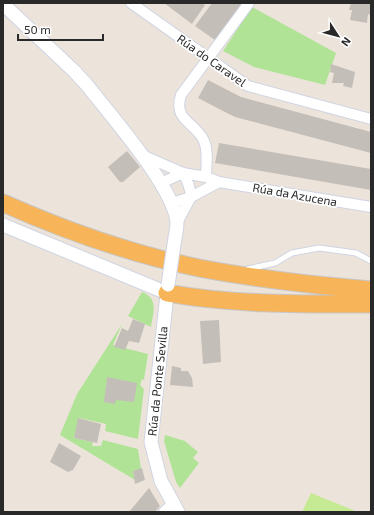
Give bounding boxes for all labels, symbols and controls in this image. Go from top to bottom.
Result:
scale bar [18,16,103,42]
north arrow [318,16,358,56]
text: 50 m [24,22,51,36]
street label: Rúa do Caravel [175,31,250,89]
text: N [339,35,354,49]
street label: Rúa da Azucena [252,180,338,208]
street label: Rúa da Ponte Sevilla [144,325,170,437]

